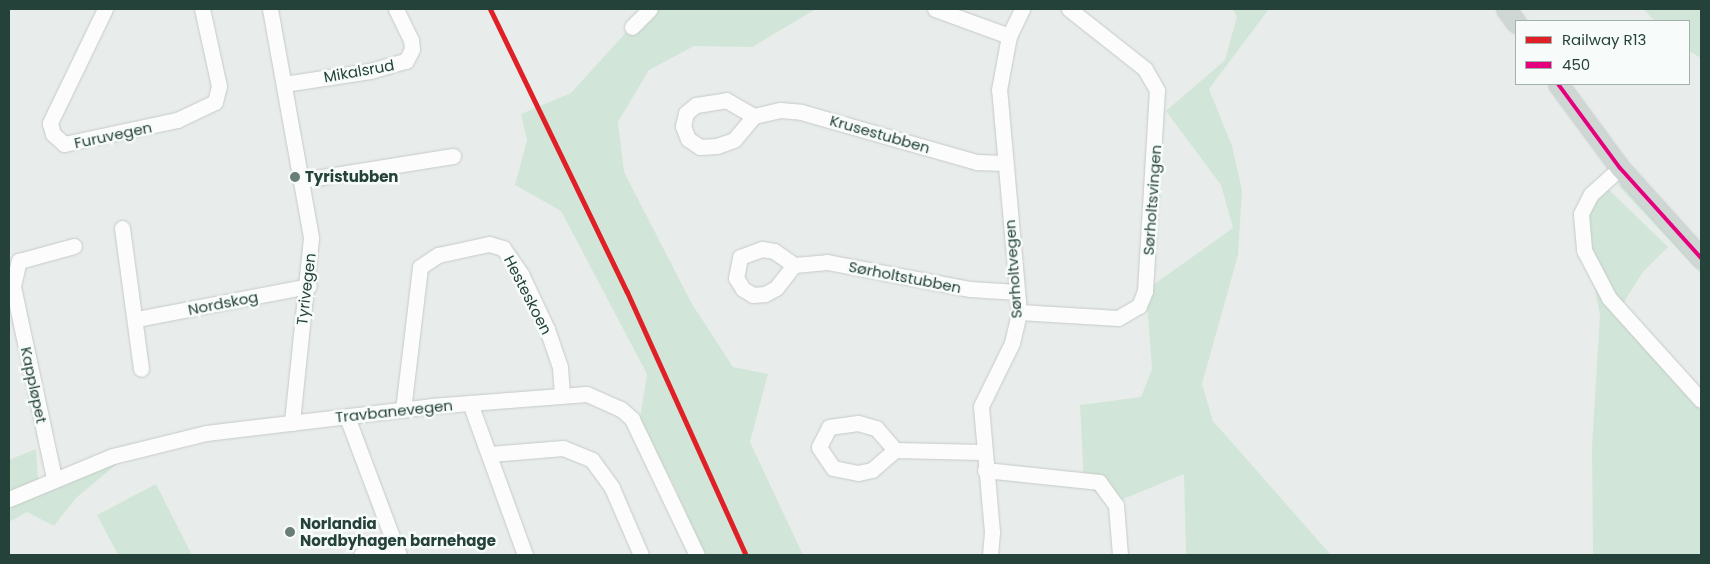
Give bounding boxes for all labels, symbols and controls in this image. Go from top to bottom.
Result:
legend [1515,20,1690,85]
text: Railway R13 [1562,29,1646,50]
text: 450 [1562,54,1590,75]
street label: Mikalsrud [322,56,396,86]
street label: Krusestubben [828,111,932,157]
street label: Furuvegen [72,118,154,152]
street label: Sørholtsvingen [1139,144,1165,256]
place label: Tyristubben [305,168,398,186]
marker: Tyristubben [289,171,301,183]
street label: Sørholtvegen [1001,219,1025,319]
street label: Tyrivegen [293,252,319,326]
street label: Hesteskoen [500,252,556,338]
street label: Sørholtstubben [847,257,963,297]
street label: Nordskog [186,287,260,319]
street label: Kappløpet [17,345,51,425]
street label: Travbanevegen [334,396,454,426]
place label: Norlandia Nordbyhagen barnehage [300,514,496,549]
marker: Norlandia Nordbyhagen barnehage [284,526,296,538]

